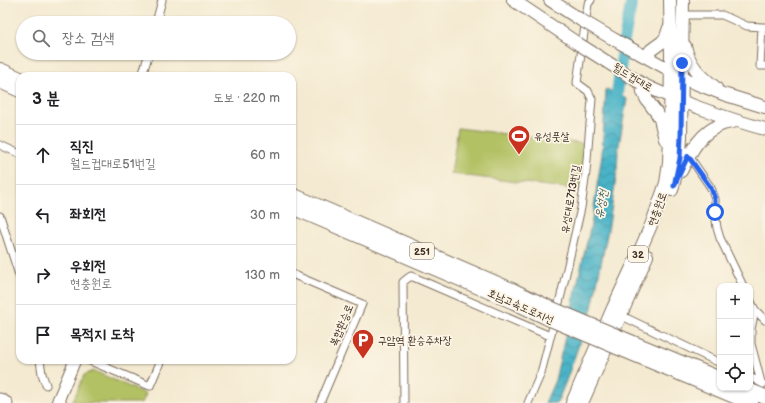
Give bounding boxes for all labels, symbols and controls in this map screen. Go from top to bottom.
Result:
search box [16,16,296,60]
icon: search [30,27,52,49]
text: 장소 검색 [62,29,114,48]
route end [673,54,691,72]
street label: 월드컵대로 [610,60,655,94]
text: 3 분 [32,89,60,109]
text: 도보 · 220 m [213,90,280,106]
sports icon: 유성풋살 [506,123,532,156]
place label: 유성풋살 [534,130,570,143]
text: 직진 [70,137,94,156]
icon: ahead [32,144,54,166]
text: 60 m [250,147,280,163]
text: 월드컵대로51번길 [70,156,156,172]
street label: 유성대로713번길 [558,164,583,234]
water label: 유성천 [591,187,612,220]
street label: 현충원로 [645,190,670,228]
route start [706,203,724,221]
icon: left [32,204,54,226]
text: 좌회전 [70,205,106,224]
text: 30 m [250,207,280,223]
road number: 251 [410,243,434,259]
road number: 32 [628,246,648,262]
text: 우회전 [70,257,106,276]
icon: right [32,264,54,286]
text: 130 m [245,267,280,283]
text: 현충원로 [70,276,112,292]
map controls [717,283,753,391]
button: + [717,283,753,319]
street label: 호남고속도로지선 [486,286,556,327]
street label: 복합환승로 [327,302,356,348]
button: − [717,319,753,355]
icon: arrive [32,324,54,346]
text: 목적지 도착 [70,325,134,344]
parking icon: 구암역 환승주차장 [350,327,376,360]
place label: 구암역 환승주차장 [378,334,452,347]
button: locate [717,355,753,391]

